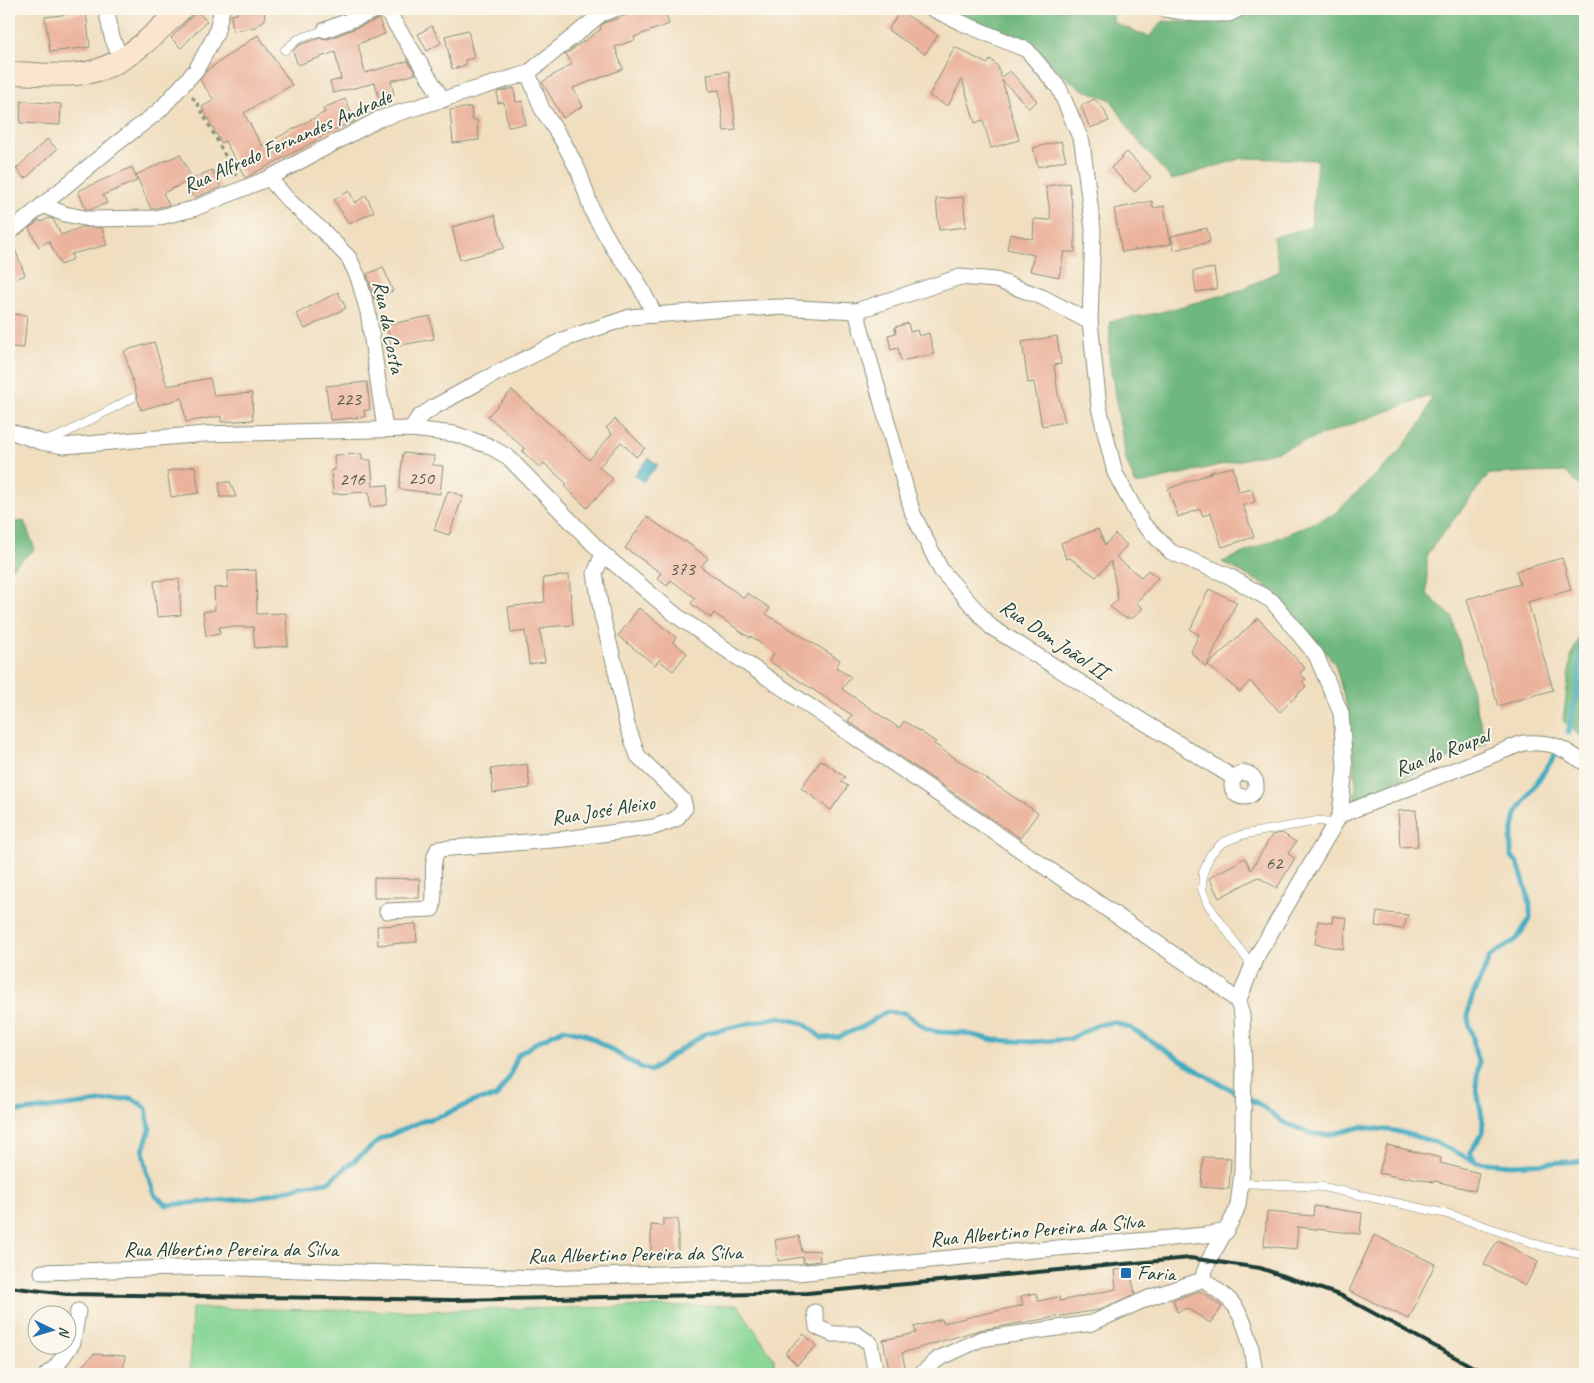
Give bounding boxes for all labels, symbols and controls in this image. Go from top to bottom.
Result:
street label: Rua Alfredo Fernandes Andrade [179,83,396,199]
street label: Rua da Costa [367,279,411,377]
house number: 223 [335,387,362,411]
house number: 250 [408,466,435,490]
house number: 216 [339,467,366,491]
house number: 373 [669,557,696,581]
street label: Rua Dom Joãol II [995,593,1117,687]
street label: Rua do Roupal [1391,721,1496,782]
street label: Rua José Aleixo [549,789,658,831]
house number: 62 [1265,851,1284,875]
street label: Rua Albertino Pereira da Silva [929,1208,1147,1252]
street label: Rua Albertino Pereira da Silva [124,1236,341,1262]
street label: Rua Albertino Pereira da Silva [528,1239,745,1269]
place label: Faria [1137,1260,1178,1286]
marker: Faria [1119,1266,1133,1280]
north arrow [28,1306,78,1356]
text: N [55,1326,73,1338]

